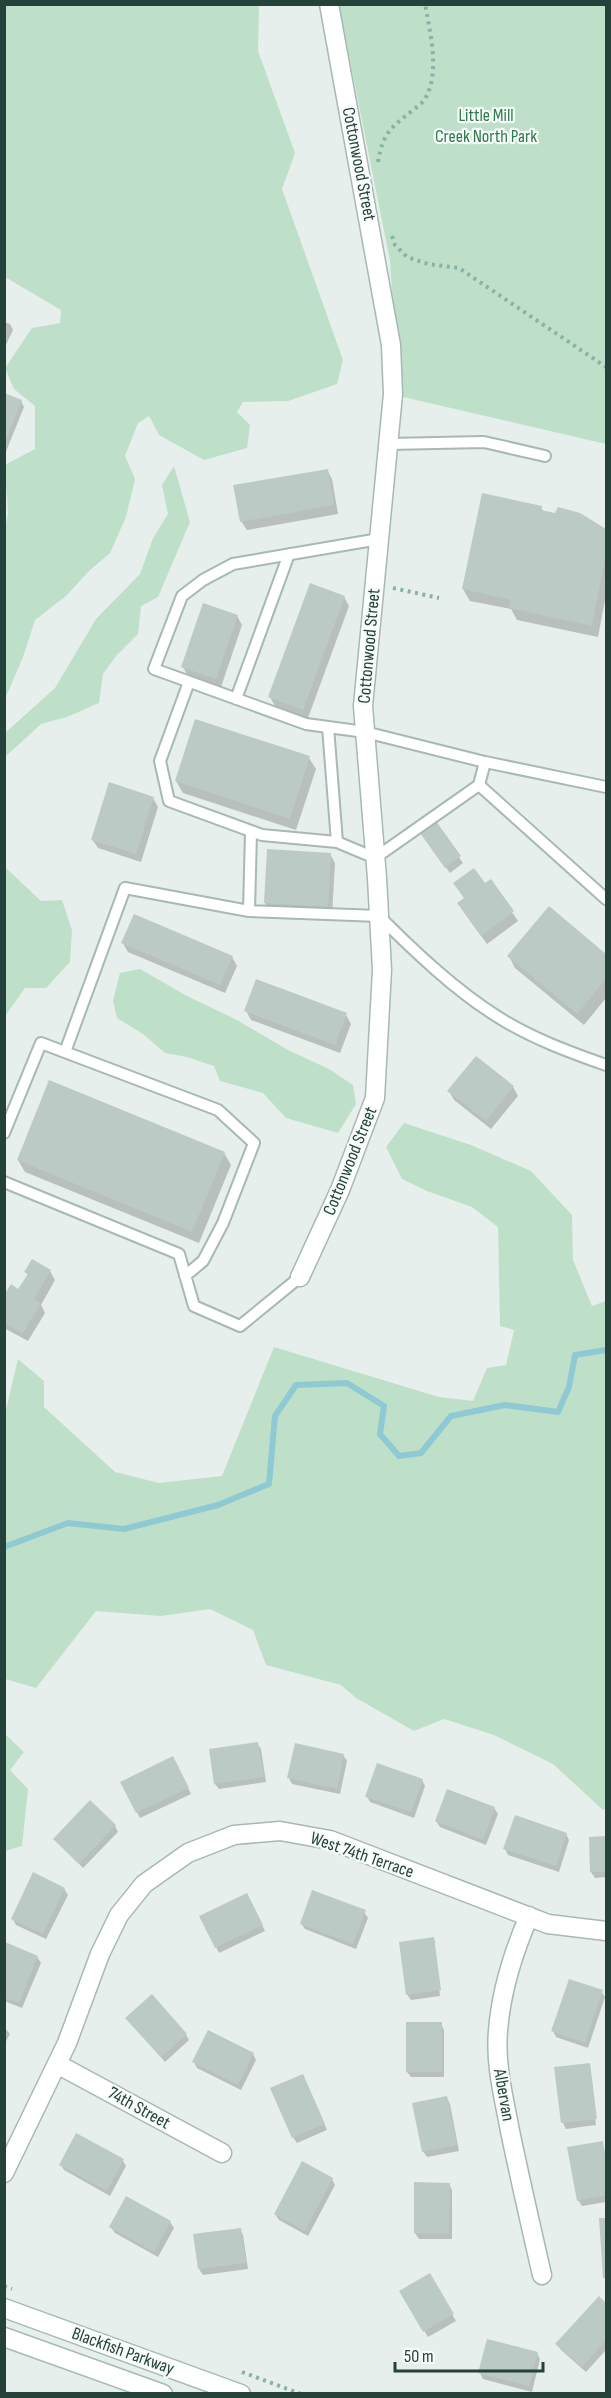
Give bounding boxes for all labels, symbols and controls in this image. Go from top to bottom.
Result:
street label: Cottonwood Street [338,105,380,223]
park label: Little Mill Creek North Park [435,105,537,147]
street label: Cottonwood Street [354,587,385,704]
street label: Cottonwood Street [319,1103,382,1218]
street label: West 74th Terrace [308,1827,416,1883]
street label: Albervan [489,2066,519,2123]
street label: 74th Street [104,2082,174,2134]
street label: Blackfish Parkway [69,2323,177,2379]
scale bar [395,2335,544,2373]
text: 50 m [404,2346,434,2367]

